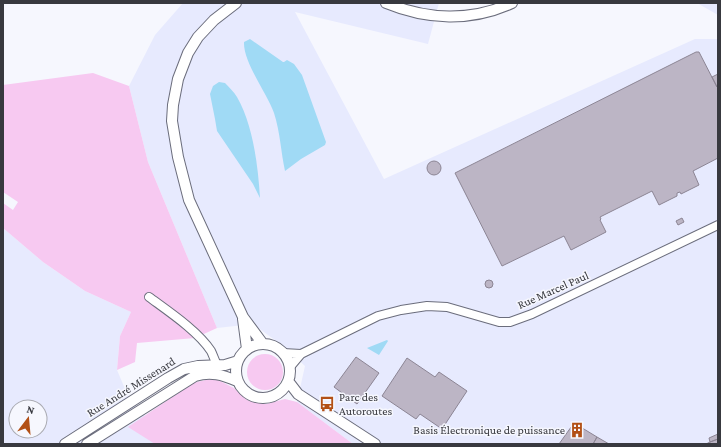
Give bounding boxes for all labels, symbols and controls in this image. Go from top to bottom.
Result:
street label: Rue Marcel Paul [515,268,591,312]
street label: Rue André Missenard [84,354,178,420]
place label: Parc des Autoroutes [339,390,392,418]
bus stop icon: Parc des Autoroutes [318,395,336,413]
north arrow [8,399,48,439]
text: N [25,403,36,416]
building icon: Basis Électronique de puissance [568,421,586,439]
place label: Basis Électronique de puissance [413,423,565,437]

